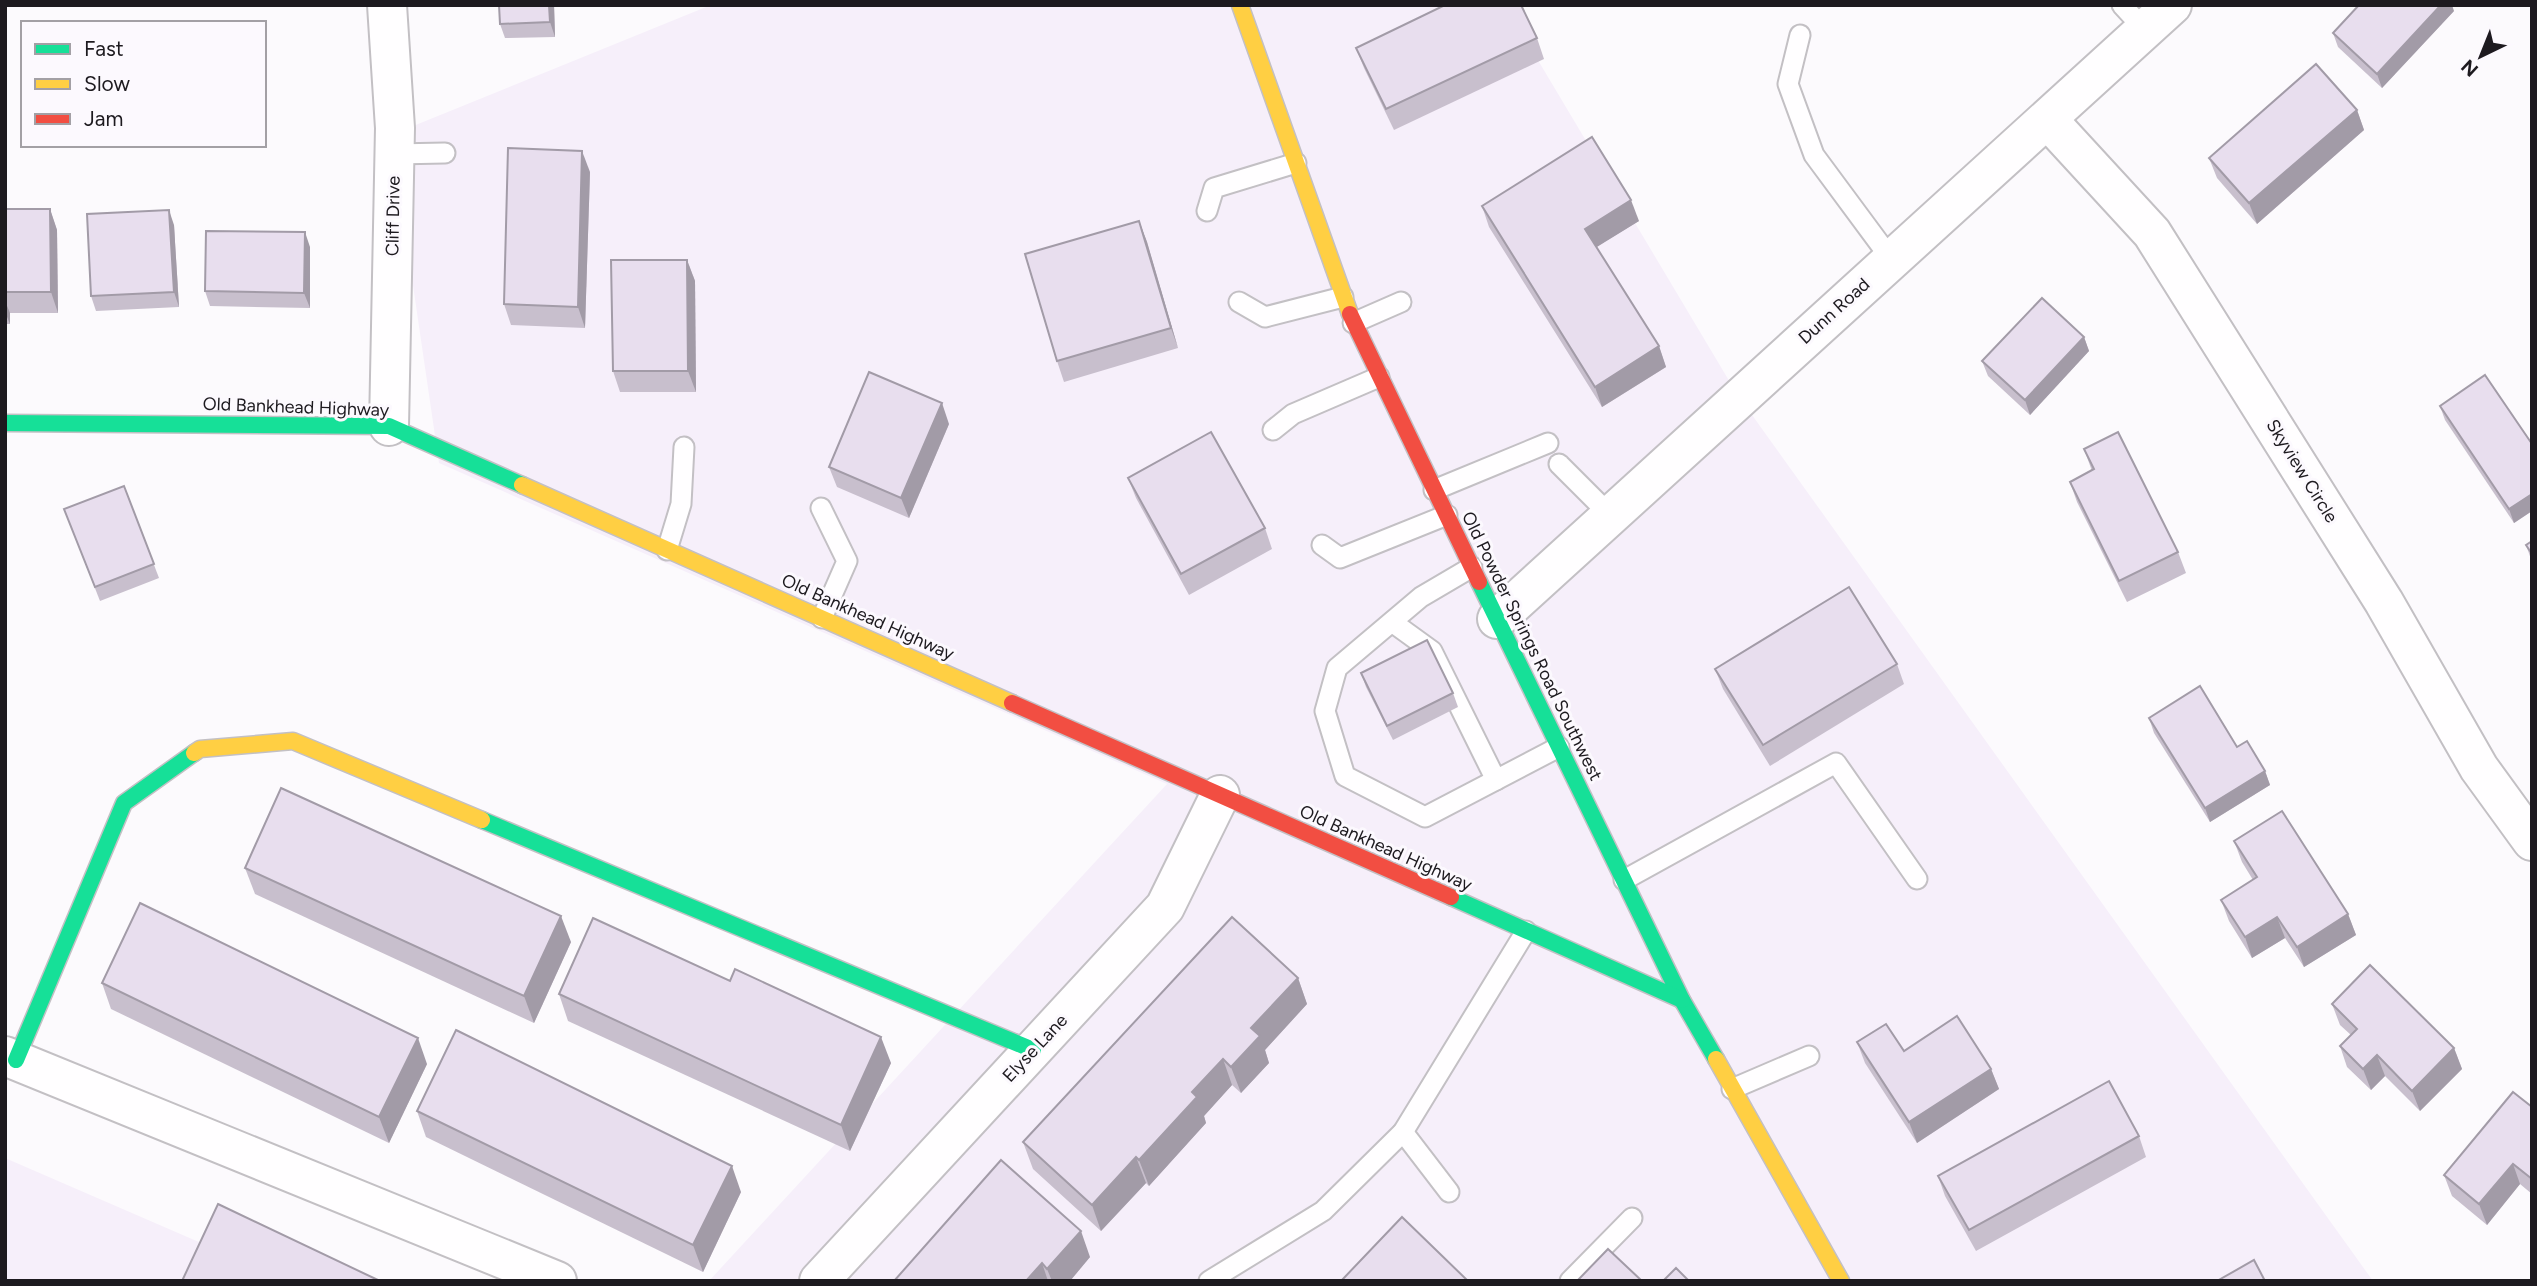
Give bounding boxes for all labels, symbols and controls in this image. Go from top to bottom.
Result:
legend [21,21,266,147]
north arrow [2446,21,2516,91]
text: Fast [84,36,124,61]
text: N [2457,55,2483,81]
text: Slow [84,71,130,96]
text: Jam [84,106,123,131]
street label: Cliff Drive [381,175,405,256]
street label: Dunn Road [1794,273,1874,349]
street label: Old Bankhead Highway [202,393,390,421]
street label: Skyview Circle [2261,415,2343,527]
street label: Old Powder Springs Road Southwest [1457,508,1607,784]
street label: Old Bankhead Highway [778,569,958,665]
street label: Old Bankhead Highway [1296,800,1476,896]
street label: Elyse Lane [998,1009,1072,1087]

